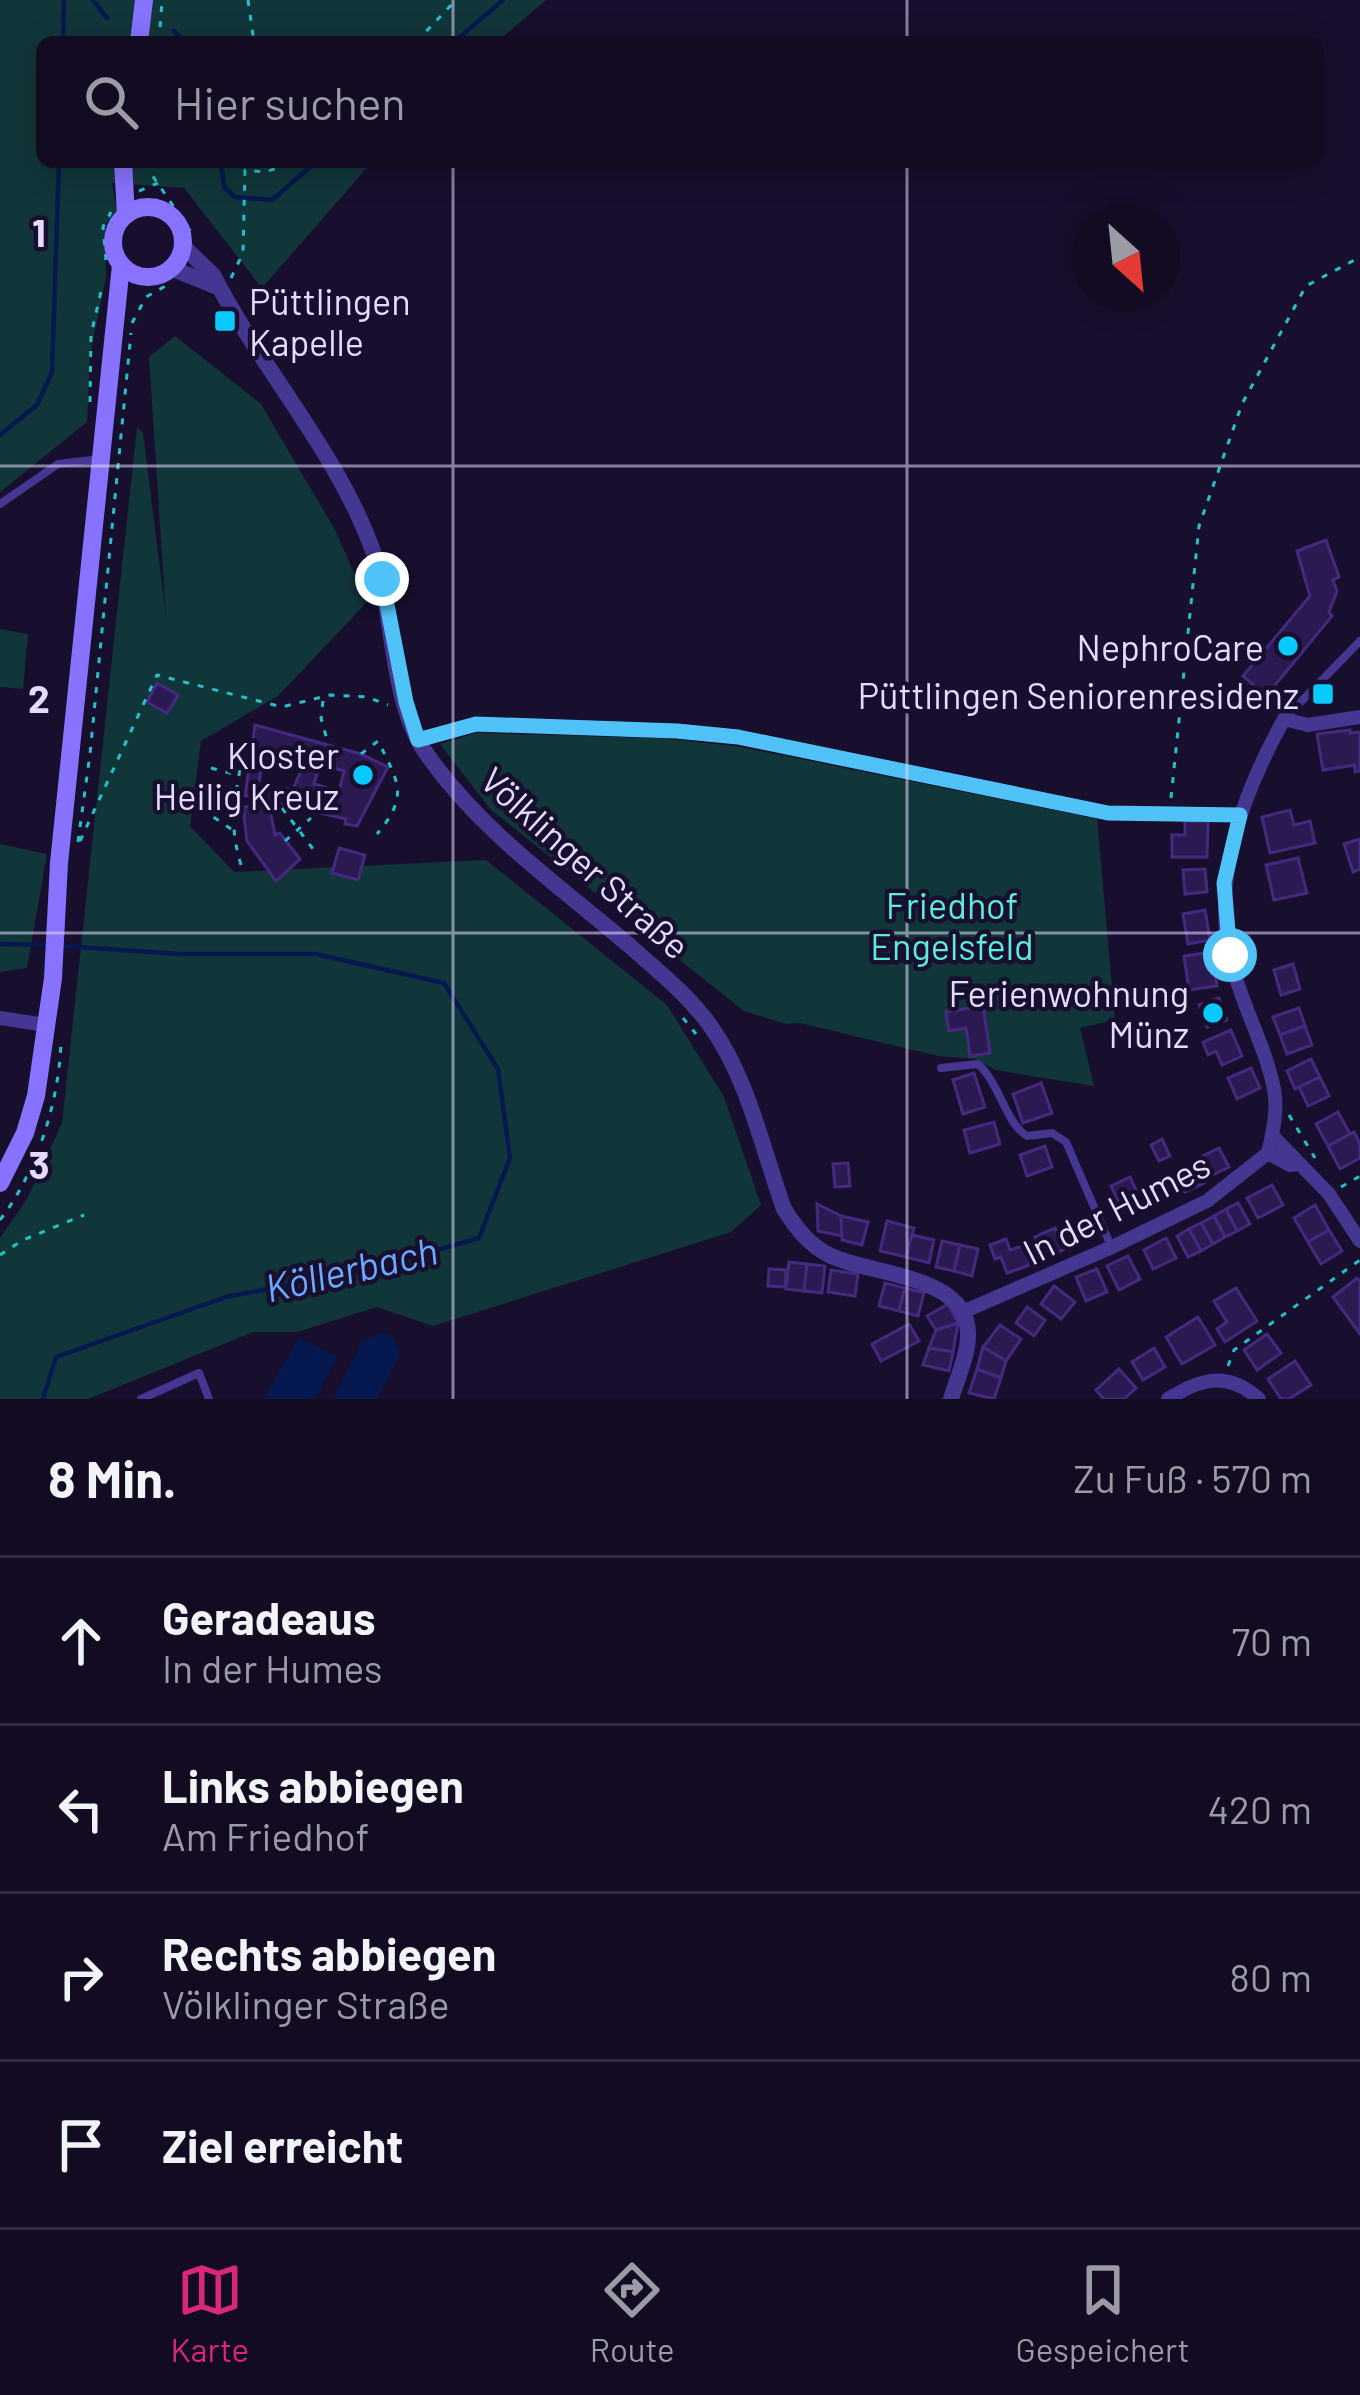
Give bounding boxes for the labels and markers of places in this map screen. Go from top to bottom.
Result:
place label: Püttlingen Kapelle [249,279,411,363]
marker: Püttlingen Kapelle [212,308,238,334]
place label: NephroCare [1077,625,1264,668]
marker: NephroCare [1275,633,1301,659]
place label: Püttlingen Seniorenresidenz [858,673,1299,716]
marker: Püttlingen Seniorenresidenz [1310,681,1336,707]
place label: Kloster Heilig Kreuz [154,733,339,817]
marker: Kloster Heilig Kreuz [350,762,376,788]
place label: Ferienwohnung Münz [949,971,1189,1055]
marker: Ferienwohnung Münz [1200,1000,1226,1026]

